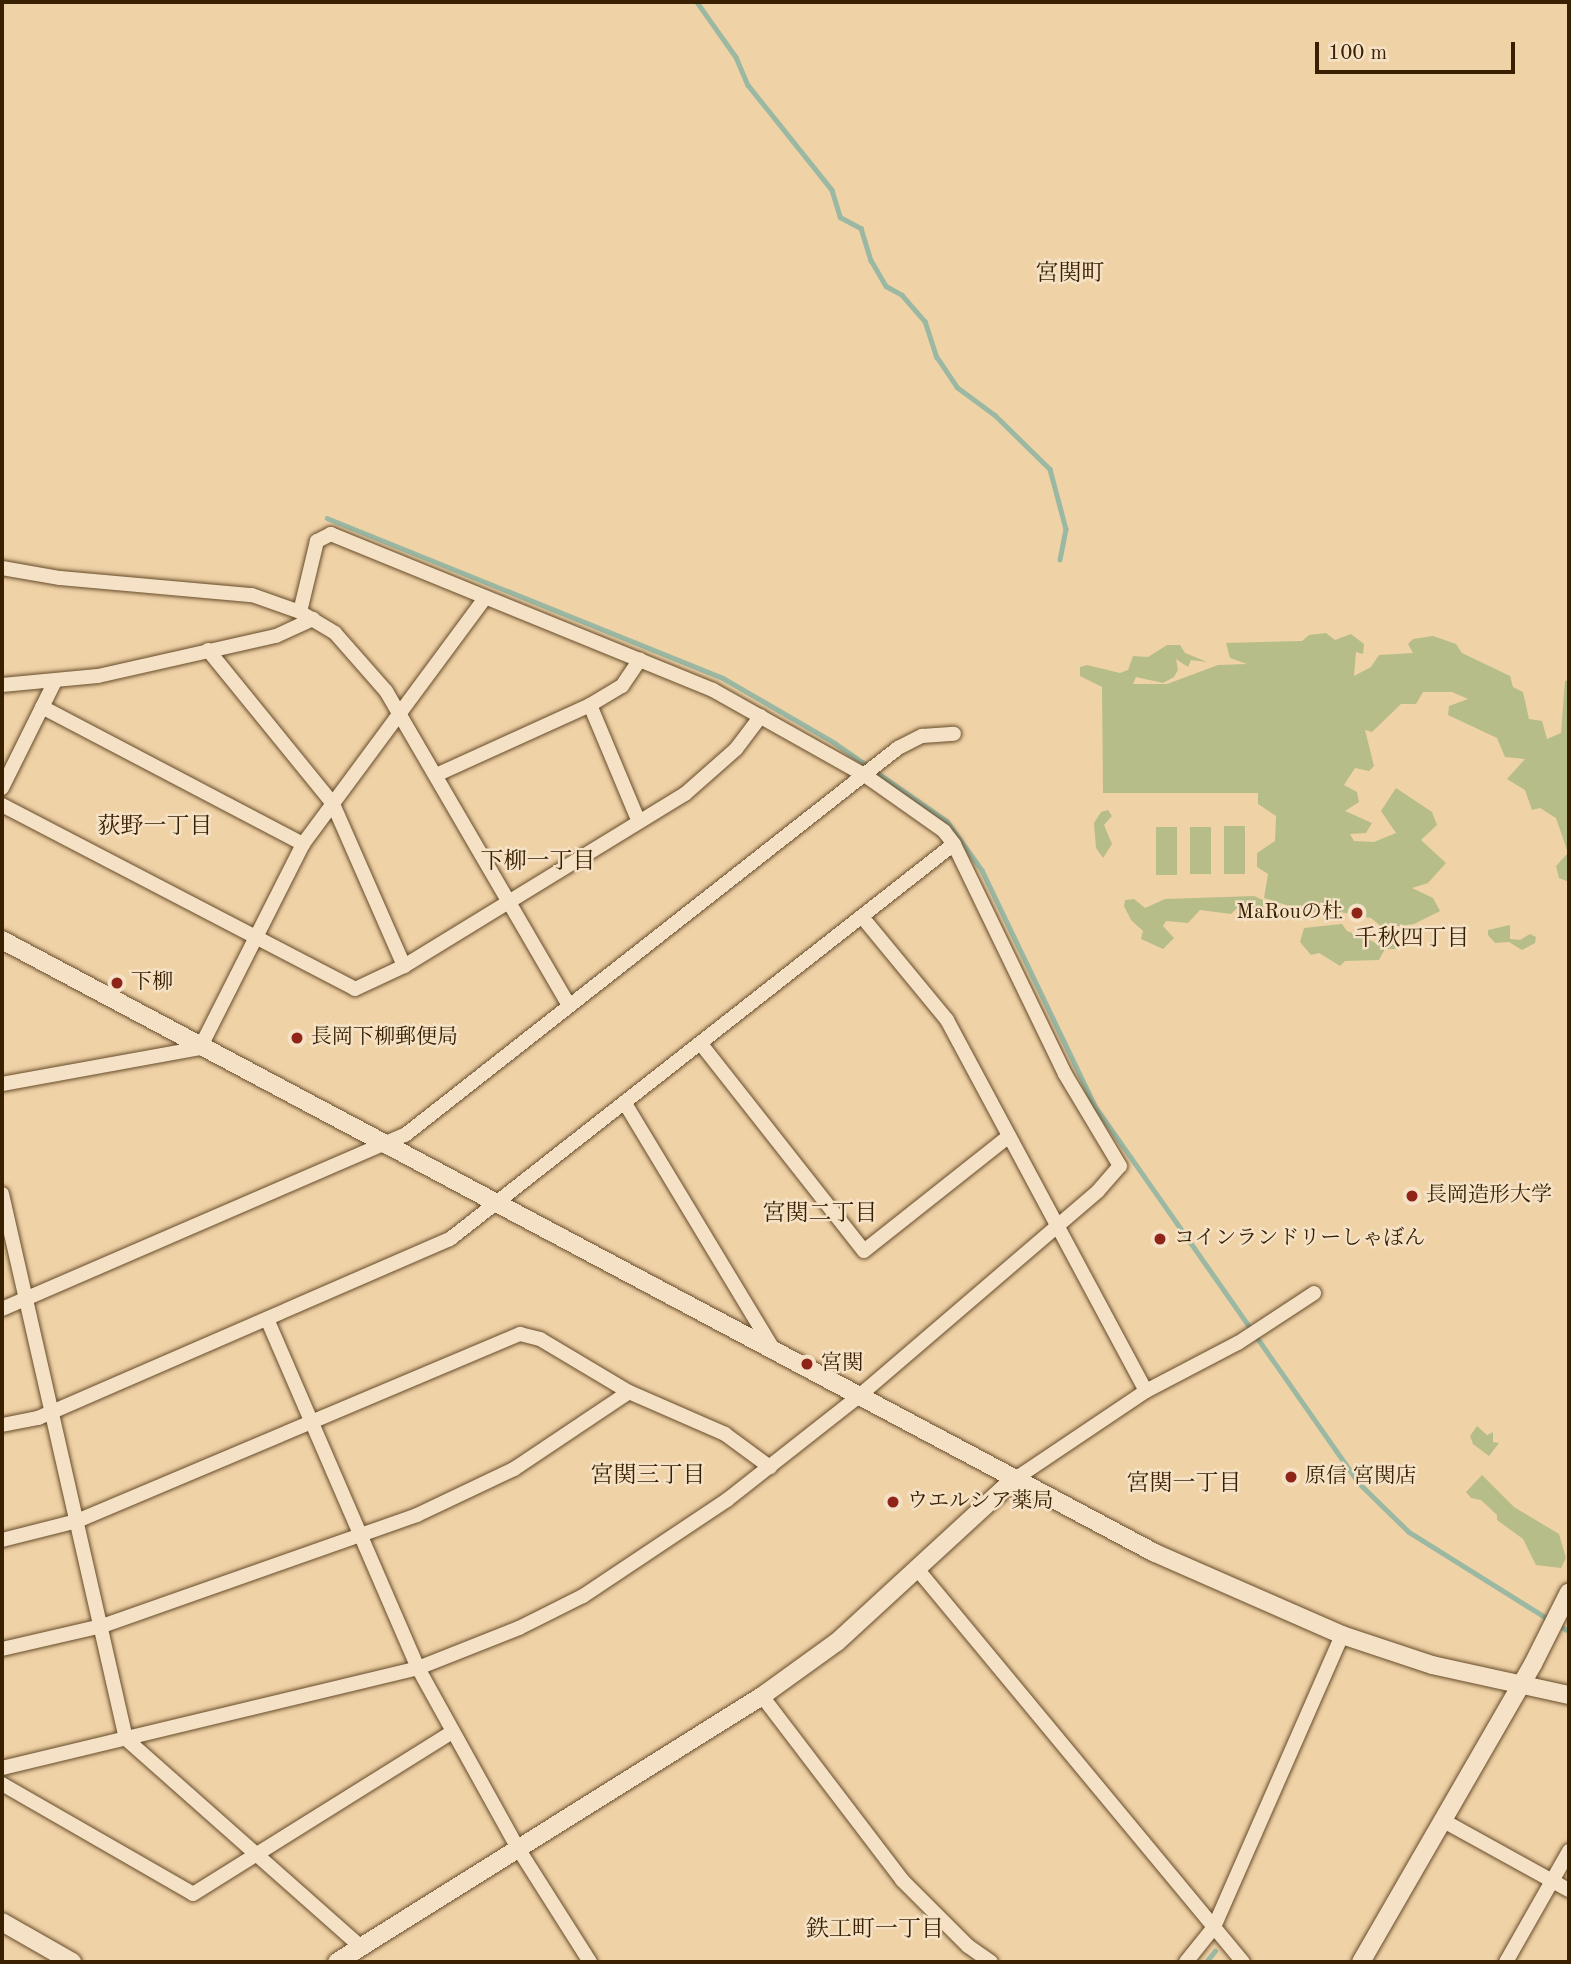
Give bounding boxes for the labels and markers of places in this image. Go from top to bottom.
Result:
place label: MaRouの杜 [1236,900,1343,926]
marker: MaRouの杜 [1349,905,1365,921]
place label: 下柳 [131,970,173,996]
marker: 下柳 [109,975,125,991]
place label: 長岡下柳郵便局 [311,1025,458,1051]
marker: 長岡下柳郵便局 [289,1030,305,1046]
place label: 長岡造形大学 [1426,1183,1552,1209]
marker: 長岡造形大学 [1404,1188,1420,1204]
place label: コインランドリーしゃぼん [1174,1226,1426,1252]
marker: コインランドリーしゃぼん [1152,1231,1168,1247]
place label: 宮関 [821,1351,863,1377]
marker: 宮関 [799,1356,815,1372]
place label: 原信 宮関店 [1305,1464,1416,1490]
marker: 原信 宮関店 [1283,1469,1299,1485]
place label: ウエルシア薬局 [907,1489,1054,1515]
marker: ウエルシア薬局 [885,1494,901,1510]

